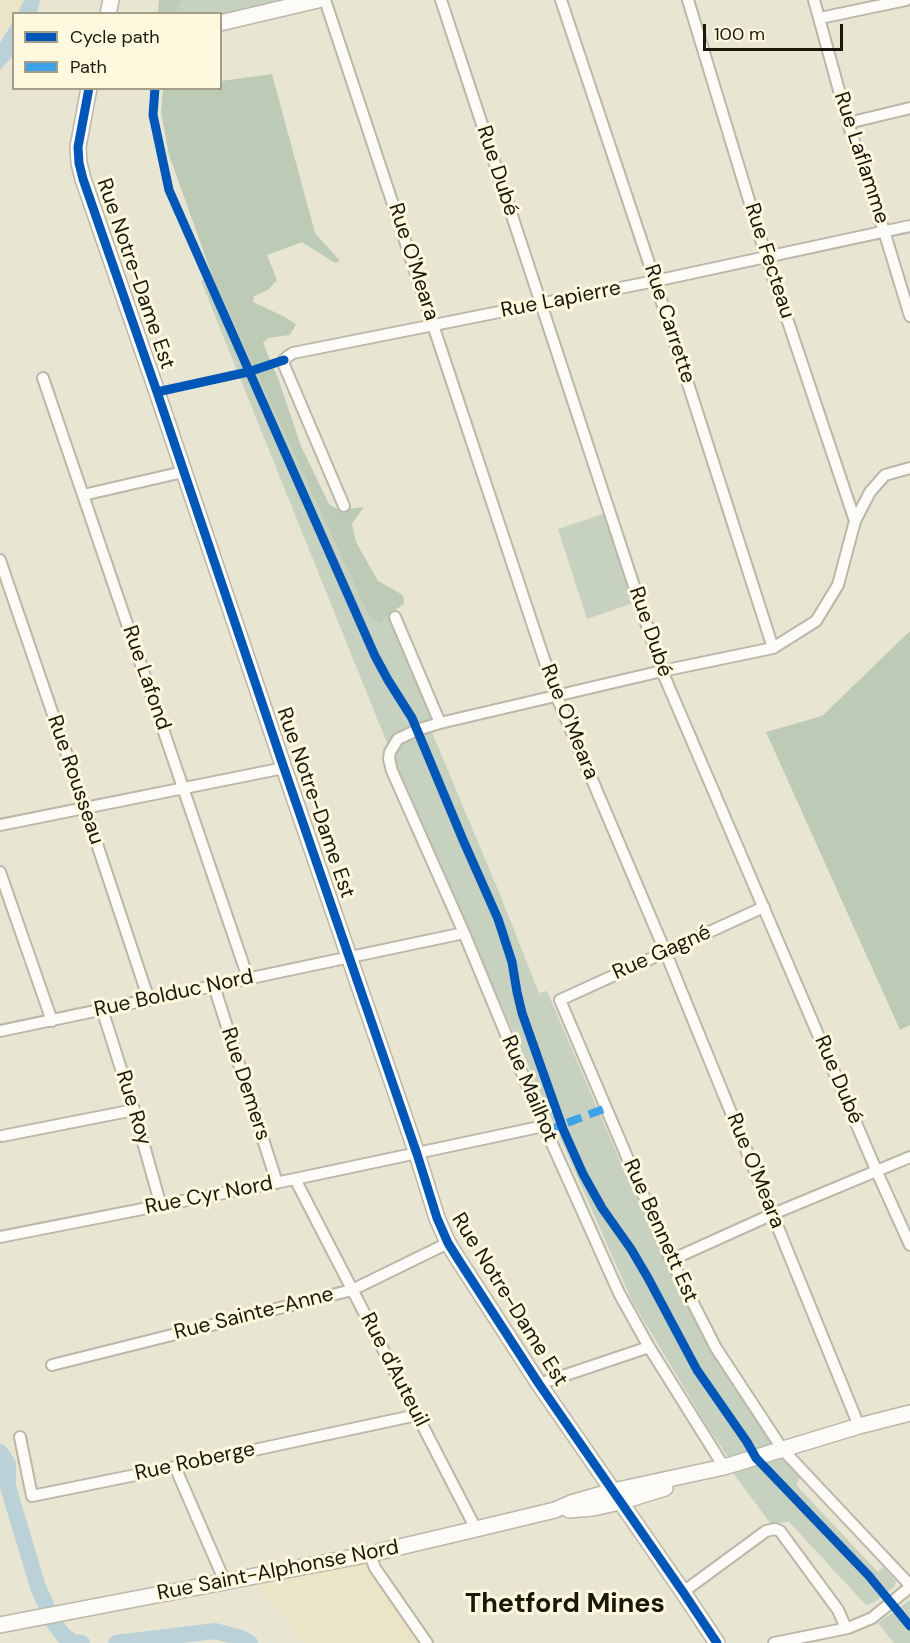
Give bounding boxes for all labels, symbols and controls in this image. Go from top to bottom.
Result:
legend [12,12,222,90]
scale bar [706,12,846,50]
text: 100 m [714,22,765,46]
text: Cycle path [70,25,160,49]
text: Path [70,55,107,79]
street label: Rue Laflamme [828,89,894,227]
street label: Rue Dubé [471,123,523,219]
street label: Rue Notre-Dame Est [91,175,179,373]
street label: Rue O'Meara [382,200,444,324]
street label: Rue Fecteau [739,200,799,322]
street label: Rue Carrette [638,261,700,387]
street label: Rue Lapierre [499,276,623,324]
street label: Rue Dubé [623,584,677,680]
street label: Rue Lafond [116,622,176,734]
street label: Rue O'Meara [535,661,603,783]
street label: Rue Notre-Dame Est [271,704,359,902]
street label: Rue Rousseau [41,712,109,848]
street label: Rue Gagné [609,920,715,986]
street label: Rue Bolduc Nord [92,965,256,1023]
street label: Rue Demers [215,1024,275,1144]
street label: Rue Mailhot [495,1032,563,1146]
street label: Rue Dubé [808,1032,868,1128]
street label: Rue Roy [110,1067,156,1149]
street label: Rue O'Meara [721,1110,789,1232]
street label: Rue Bennett Est [617,1155,703,1307]
street label: Rue Cyr Nord [143,1171,275,1221]
street label: Rue Notre-Dame Est [445,1209,573,1391]
street label: Rue Sainte-Anne [172,1282,336,1346]
street label: Rue d'Auteuil [354,1309,434,1431]
street label: Rue Roberge [133,1437,257,1487]
street label: Rue Saint-Alphonse Nord [155,1535,401,1607]
district label: Thetford Mines [465,1589,665,1621]

